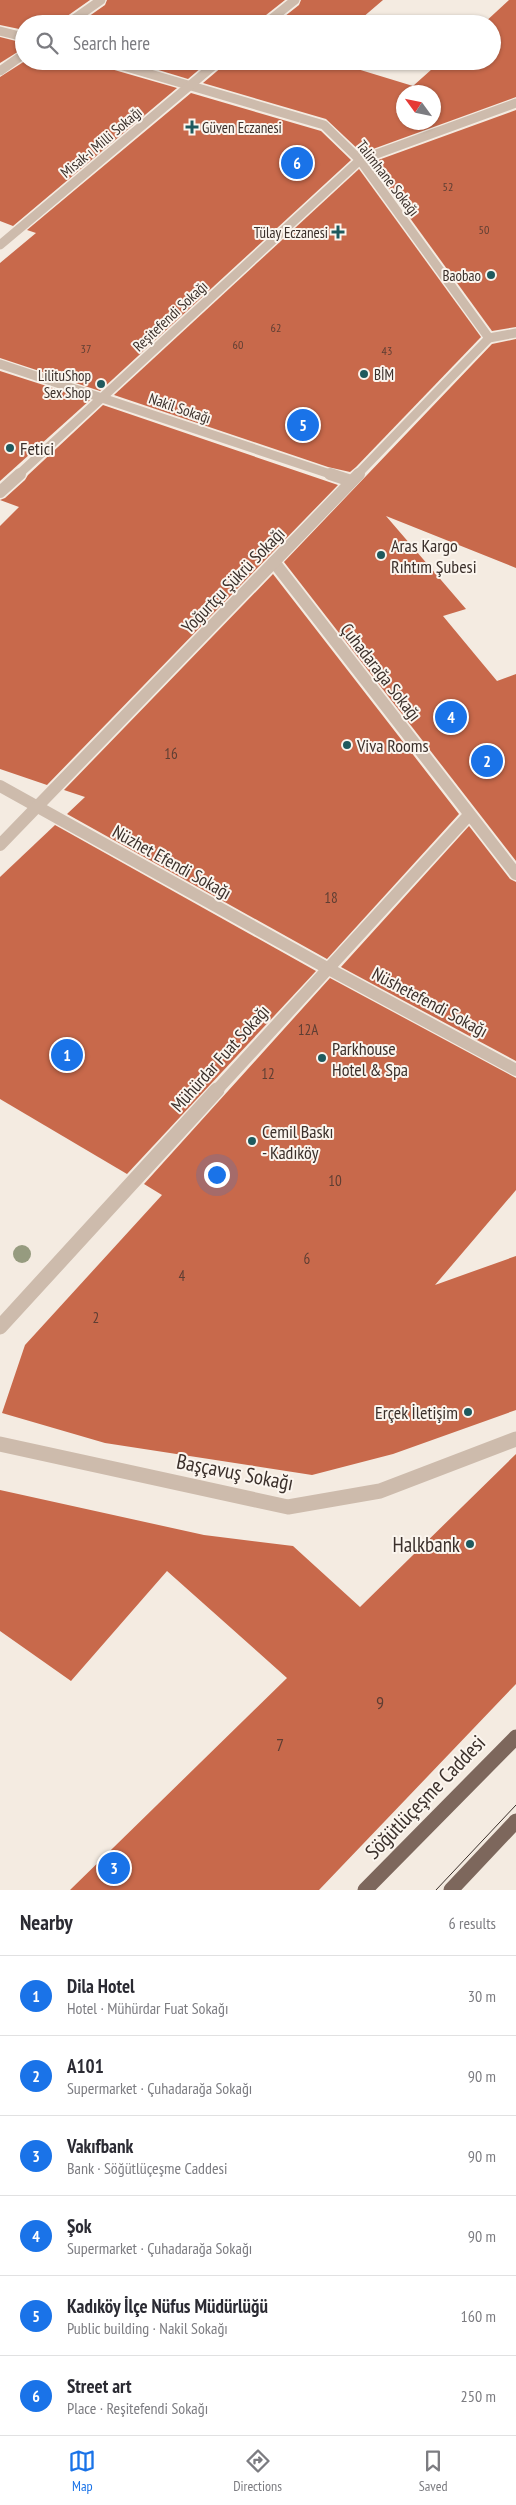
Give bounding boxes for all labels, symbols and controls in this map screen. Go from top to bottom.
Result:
search box [15,15,501,70]
icon: search [33,29,61,57]
text: Search here [73,31,150,55]
north arrow [396,85,441,130]
street label: Misak-ı Milli Sokağı [56,102,146,182]
place label: Güven Eczanesi [202,118,282,137]
marker: Güven Eczanesi [186,121,198,133]
street label: Talimhane Sokağı [353,136,423,220]
pin: 6 [281,144,313,182]
house number: 52 [443,179,453,194]
house number: 50 [479,222,489,237]
place label: Tülay Eczanesi [254,223,328,242]
marker: Tülay Eczanesi [332,226,344,238]
place label: Baobao [442,266,481,285]
marker: Baobao [485,269,497,281]
street label: Reşitefendi Sokağı [129,277,211,355]
house number: 62 [271,320,281,335]
house number: 60 [233,337,243,352]
house number: 37 [81,341,91,356]
house number: 43 [382,343,392,358]
place label: BİM [374,365,394,384]
place label: LilituShop Sex Shop [38,366,91,402]
marker: BİM [358,368,370,380]
marker: LilituShop Sex Shop [95,378,107,390]
street label: Nakil Sokağı [147,389,213,427]
pin: 5 [287,406,319,444]
place label: Fetici [20,437,54,460]
marker: Fetici [4,442,16,454]
street label: Yoğurtçu Şükrü Sokağı [176,522,290,638]
place label: Aras Kargo Rıhtım Şubesi [391,534,477,578]
marker: Aras Kargo Rıhtım Şubesi [375,549,387,561]
street label: Çuhadarağa Sokağı [336,618,426,726]
pin: 4 [435,698,467,736]
place label: Viva Rooms [356,734,429,757]
marker: Viva Rooms [341,739,353,751]
pin: 2 [471,742,503,780]
house number: 16 [164,744,178,763]
street label: Nüzhet Efendi Sokağı [108,820,236,904]
house number: 18 [324,888,338,907]
street label: Nüshetefendi Sokağı [368,962,492,1042]
street label: Mühürdar Fuat Sokağı [166,1000,274,1116]
house number: 12A [298,1020,319,1039]
pin: 1 [51,1036,83,1074]
place label: Parkhouse Hotel & Spa [332,1037,408,1081]
marker: Parkhouse Hotel & Spa [316,1052,328,1064]
house number: 12 [261,1064,275,1083]
place label: Cemil Baskı - Kadıköy [262,1120,333,1164]
marker: Cemil Baskı - Kadıköy [246,1135,258,1147]
your location [204,1162,230,1188]
house number: 10 [328,1171,342,1190]
house number: 6 [304,1249,311,1268]
house number: 4 [179,1266,186,1285]
house number: 2 [93,1308,99,1327]
place label: Erçek İletişim [375,1401,458,1424]
marker: Erçek İletişim [462,1406,474,1418]
street label: Başçavuş Sokağı [174,1447,296,1497]
place label: Halkbank [392,1531,460,1558]
marker: Halkbank [464,1538,476,1550]
house number: 9 [376,1691,384,1714]
street label: Söğütlüçeşme Caddesi [359,1729,491,1865]
house number: 7 [276,1733,284,1756]
pin: 3 [98,1849,130,1887]
text: Nearby [20,1909,73,1936]
text: 6 results [449,1913,496,1933]
text: Dila Hotel [67,1974,135,1998]
text: 1 [32,1986,40,2006]
text: 30 m [468,1986,496,2006]
text: Hotel · Mühürdar Fuat Sokağı [67,1998,228,2018]
text: A101 [67,2054,104,2078]
text: 2 [32,2066,40,2086]
text: 90 m [468,2066,496,2086]
text: Supermarket · Çuhadarağa Sokağı [67,2078,252,2098]
text: Vakıfbank [67,2134,133,2158]
text: 3 [32,2146,40,2166]
text: 90 m [468,2146,496,2166]
text: Bank · Söğütlüçeşme Caddesi [67,2158,227,2178]
text: Şok [67,2214,92,2238]
text: 4 [32,2226,40,2246]
text: 90 m [468,2226,496,2246]
text: Supermarket · Çuhadarağa Sokağı [67,2238,252,2258]
text: Kadıköy İlçe Nüfus Müdürlüğü [67,2294,268,2318]
text: 5 [32,2306,40,2326]
text: 160 m [461,2306,496,2326]
text: Public building · Nakil Sokağı [67,2318,228,2338]
text: Street art [67,2374,132,2398]
text: 6 [32,2386,40,2406]
text: 250 m [461,2386,496,2406]
text: Place · Reşitefendi Sokağı [67,2398,208,2418]
tab: Map [68,2447,96,2495]
tab: Directions [233,2447,282,2495]
tab: Saved [419,2447,448,2495]

